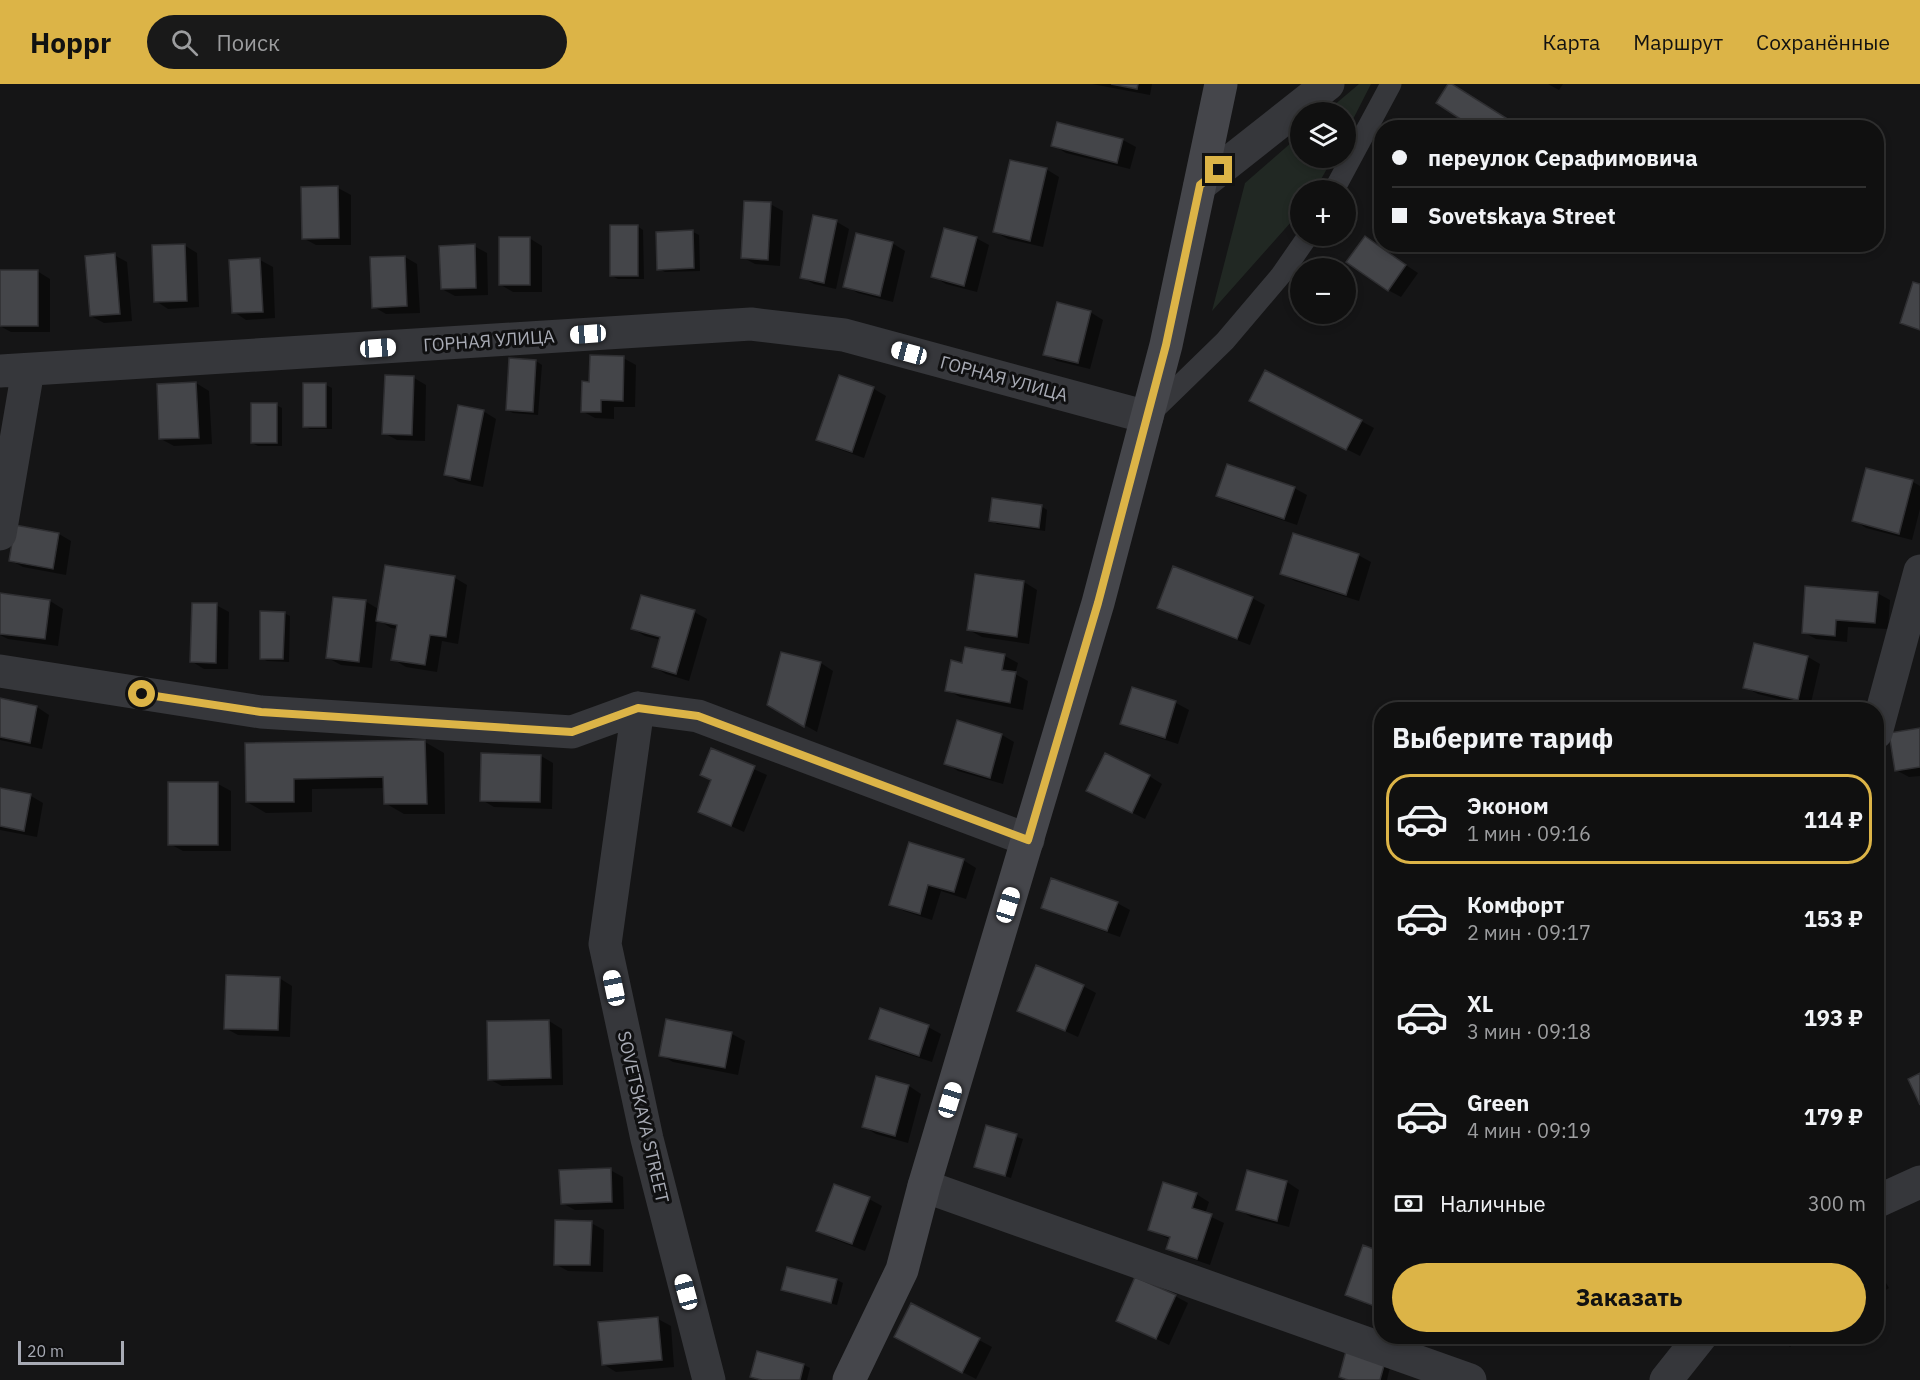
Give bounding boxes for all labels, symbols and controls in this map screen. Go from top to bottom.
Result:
search box [147,15,567,69]
text: Hoppr [30,24,111,61]
icon: search [168,26,201,59]
text: Поиск [216,28,280,57]
text: Карта [1542,28,1600,56]
text: Маршрут [1633,28,1723,56]
text: Сохранённые [1756,28,1890,56]
map controls [1290,102,1356,324]
button: layers [1290,102,1356,168]
text: переулок Серафимовича [1428,143,1698,172]
route end [1205,156,1232,183]
button: + [1290,180,1356,246]
text: Sovetskaya Street [1428,201,1616,230]
button: − [1290,258,1356,324]
street label: ГОРНАЯ УЛИЦА [423,324,556,357]
car [569,324,607,344]
car [359,338,397,358]
car [889,340,929,366]
street label: ГОРНАЯ УЛИЦА [938,350,1071,407]
route start [128,680,155,707]
text: Выберите тариф [1392,720,1613,755]
text: Эконом [1467,791,1549,820]
icon: car [1395,792,1449,846]
text: 114 ₽ [1804,805,1863,834]
text: 1 мин · 09:16 [1467,820,1591,847]
car [994,885,1022,925]
text: Комфорт [1467,890,1564,919]
icon: car [1395,891,1449,945]
text: 153 ₽ [1804,904,1863,933]
text: 2 мин · 09:17 [1467,919,1591,946]
car [601,969,627,1007]
text: XL [1467,989,1493,1018]
icon: car [1395,990,1449,1044]
text: 193 ₽ [1804,1003,1863,1032]
text: 3 мин · 09:18 [1467,1018,1591,1045]
street label: SOVETSKAYA STREET [613,1029,674,1205]
car [936,1080,964,1120]
text: Green [1467,1088,1529,1117]
icon: car [1395,1089,1449,1143]
text: 179 ₽ [1804,1102,1863,1131]
text: 4 мин · 09:19 [1467,1117,1591,1144]
icon: cash [1392,1187,1425,1220]
text: Наличные [1440,1189,1546,1218]
text: 300 m [1808,1190,1866,1217]
button: Заказать [1392,1263,1866,1332]
car [673,1272,699,1312]
scale bar [18,1338,124,1366]
text: 20 m [27,1341,64,1361]

